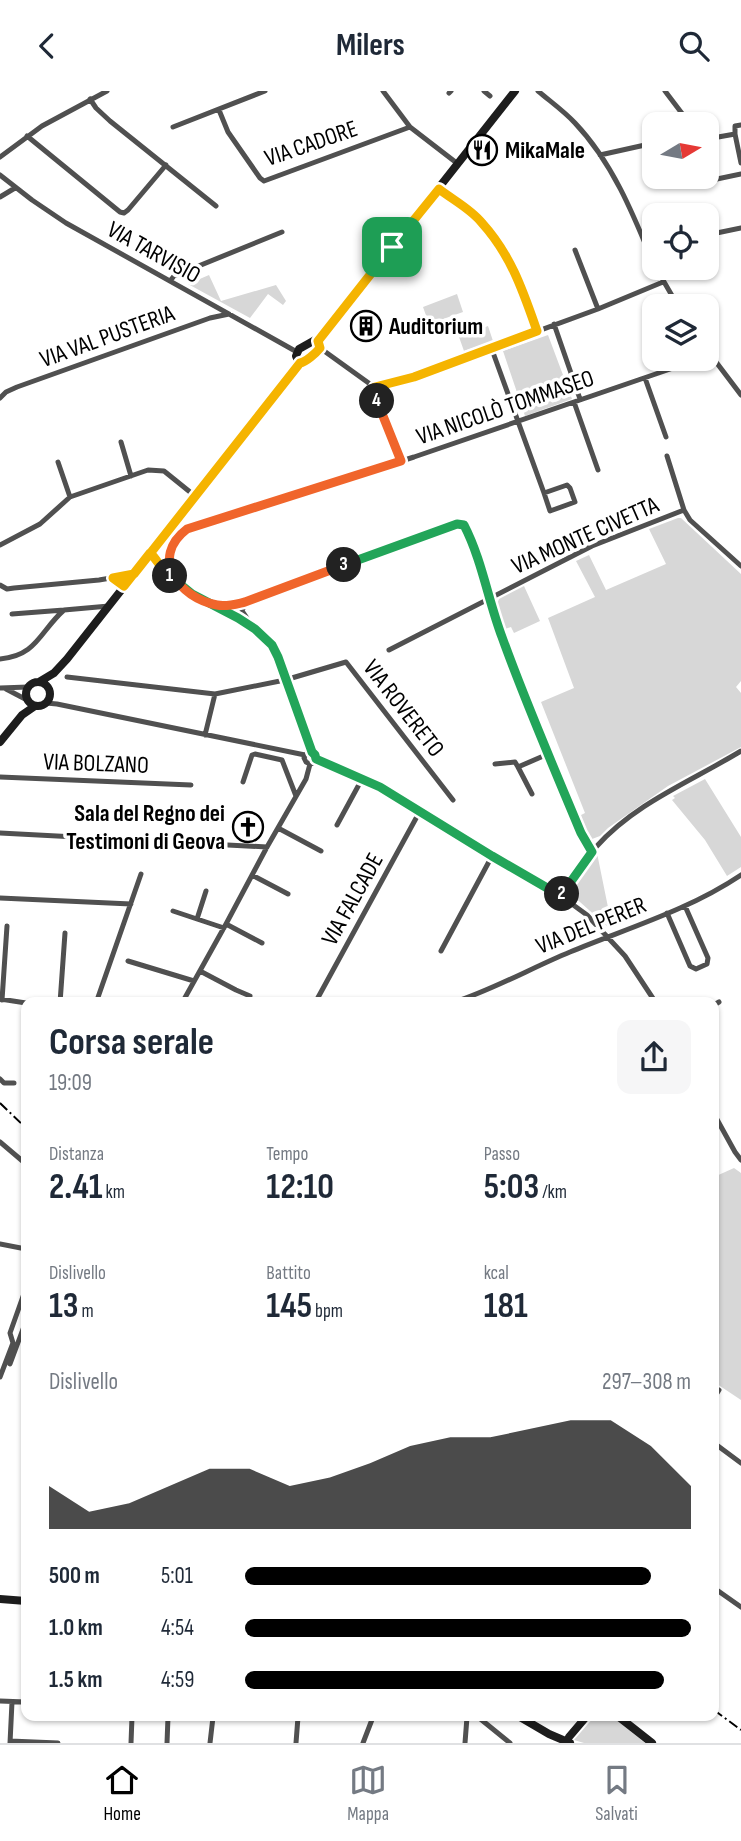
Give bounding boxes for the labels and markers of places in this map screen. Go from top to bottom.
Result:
restaurant icon: MikaMale [465,133,499,167]
place label: MikaMale [505,136,585,165]
pin [362,217,422,277]
building icon: Auditorium [349,309,383,343]
place label: Auditorium [388,312,483,341]
pin: 4 [360,383,394,419]
pin: 3 [326,547,362,582]
pin: 1 [152,559,188,594]
place label: Sala del Regno dei Testimoni di Geova [66,799,225,856]
church icon: Sala del Regno dei Testimoni di Geova [231,810,265,844]
pin: 2 [544,877,580,911]

